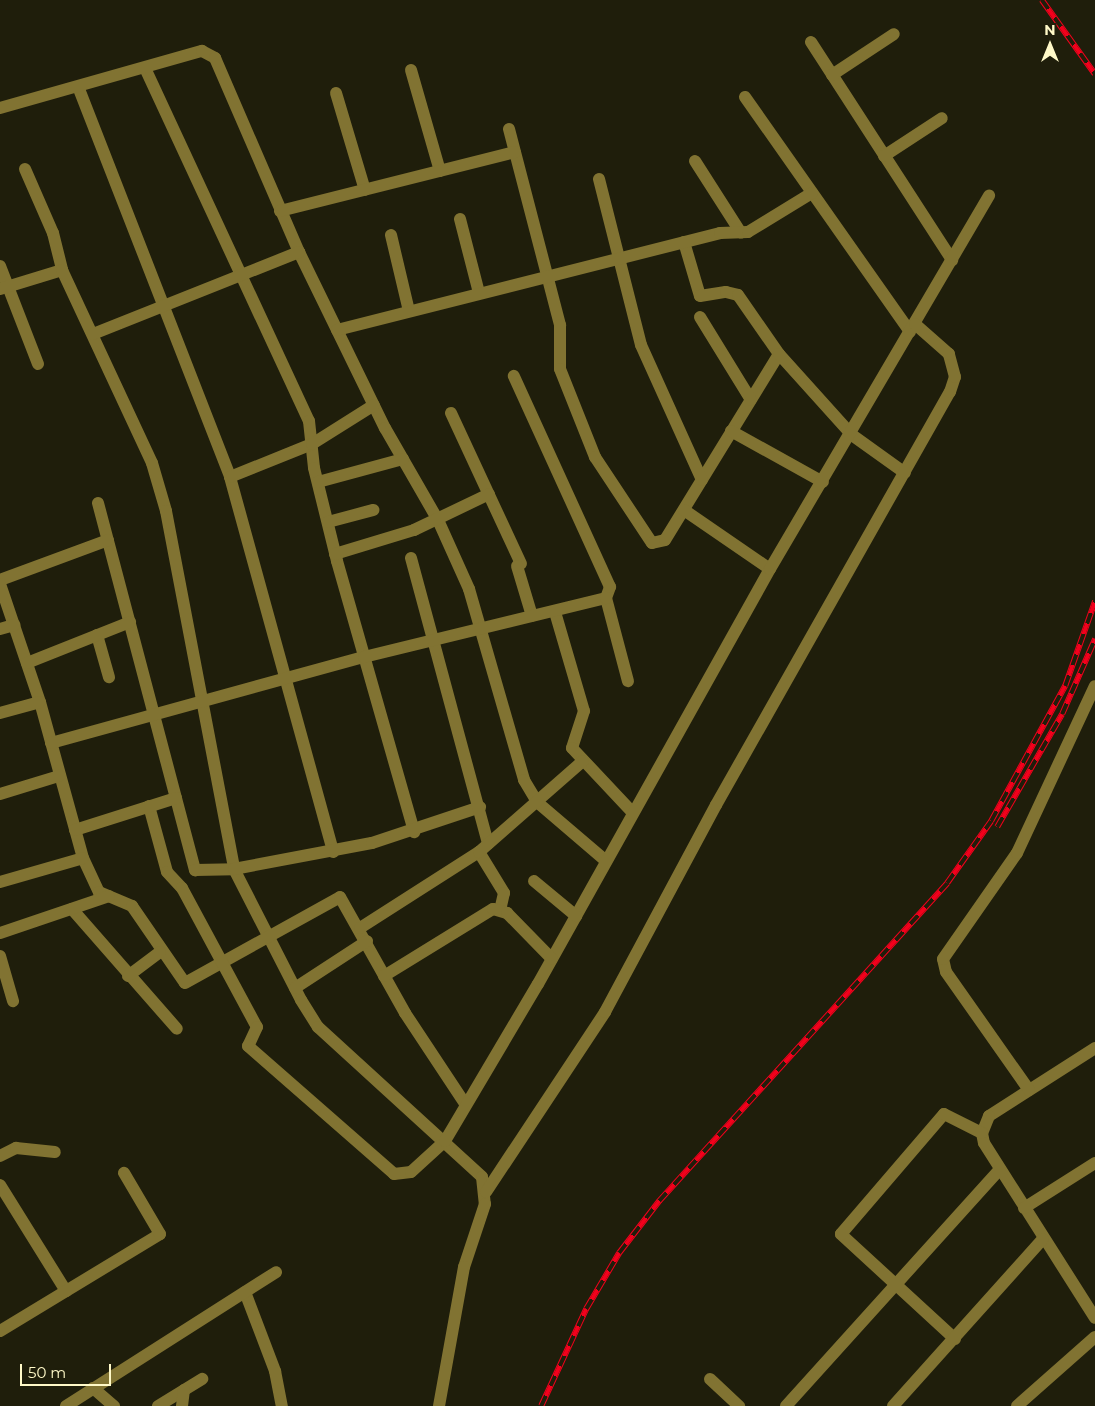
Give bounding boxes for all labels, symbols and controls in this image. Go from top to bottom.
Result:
north arrow [1025,20,1075,70]
text: N [1044,21,1056,39]
scale bar [22,1354,114,1386]
text: 50 m [28,1363,66,1382]

